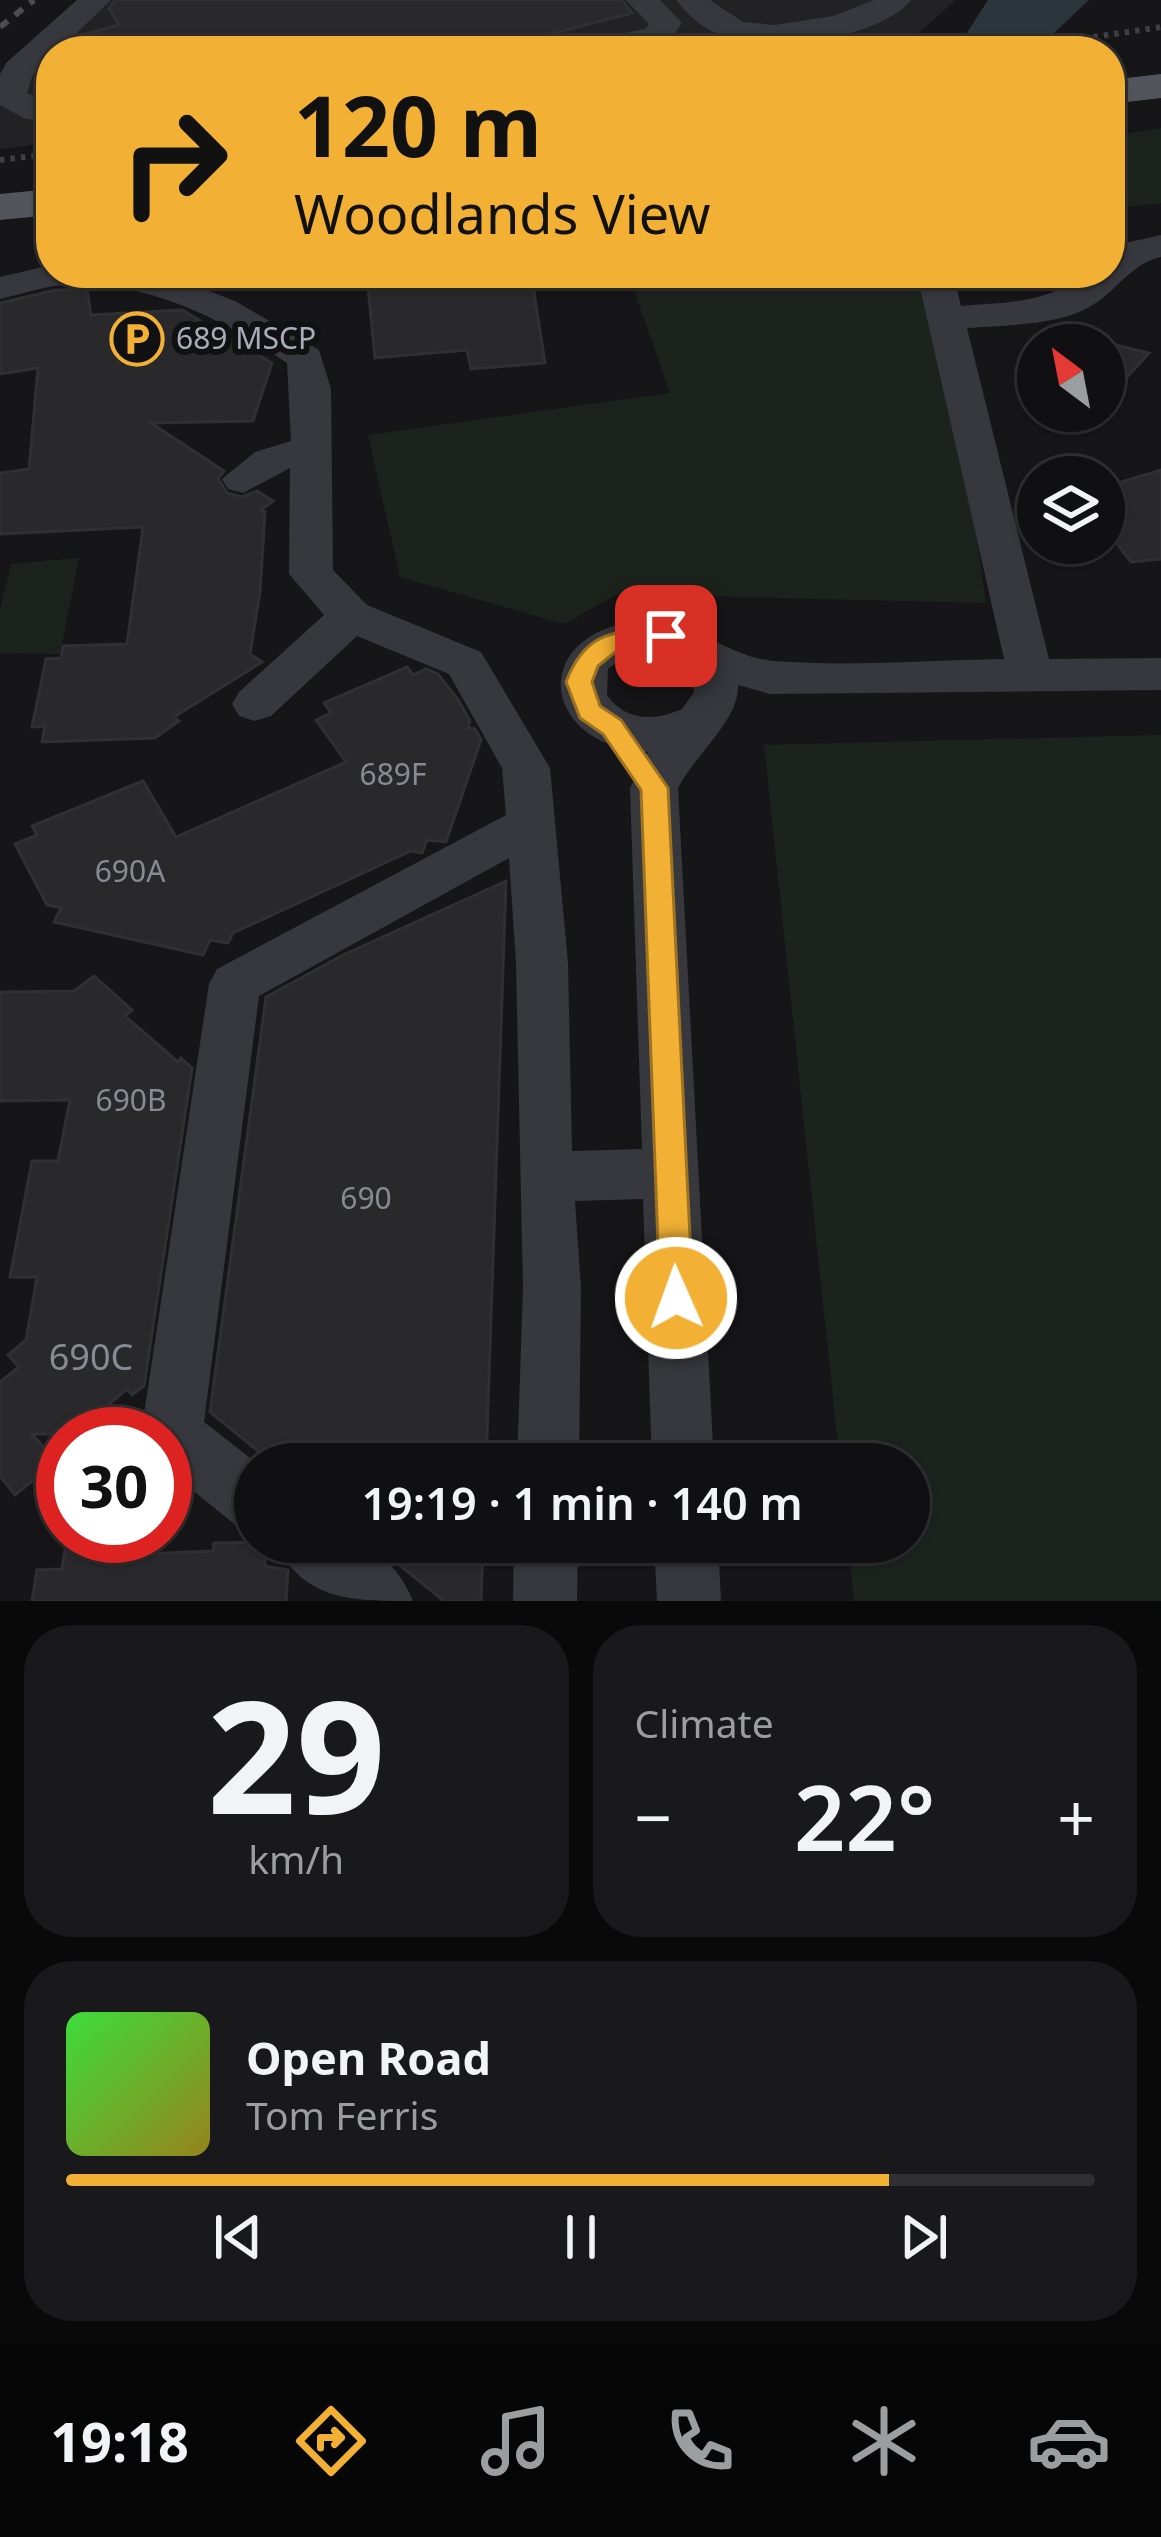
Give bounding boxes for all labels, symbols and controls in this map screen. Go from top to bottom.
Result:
text: 120 m [294,67,542,182]
icon: right [96,84,252,240]
text: Woodlands View [294,176,711,250]
parking icon: 689 MSCP [109,311,165,367]
place label: 689 MSCP [176,317,316,358]
north arrow [1017,324,1125,432]
map controls [1017,324,1125,564]
button: layers [1017,456,1125,564]
pin [615,585,717,687]
icon: arrive [633,603,699,669]
house number: 689F [359,753,427,794]
house number: 690A [95,850,166,891]
house number: 690B [96,1079,166,1120]
house number: 690 [340,1177,392,1218]
position arrow [613,1235,739,1361]
house number: 690C [49,1332,133,1381]
speed limit sign: 30 [36,1407,192,1563]
text: 19:19 · 1 min · 140 m [361,1472,803,1533]
text: 29 [207,1647,385,1860]
text: Climate [635,1696,774,1749]
text: 22° [794,1755,935,1877]
text: − [635,1771,672,1861]
text: + [1057,1771,1095,1861]
text: km/h [248,1832,344,1885]
text: Open Road [246,2027,491,2088]
text: Tom Ferris [246,2088,438,2141]
icon: previous [205,2204,271,2270]
icon: pause [548,2204,614,2270]
icon: next [891,2204,957,2270]
icon: directions [289,2399,373,2483]
icon: music [474,2399,558,2483]
icon: phone [658,2399,742,2483]
icon: climate [842,2399,926,2483]
icon: car [1027,2399,1111,2483]
text: 19:18 [50,2404,189,2478]

